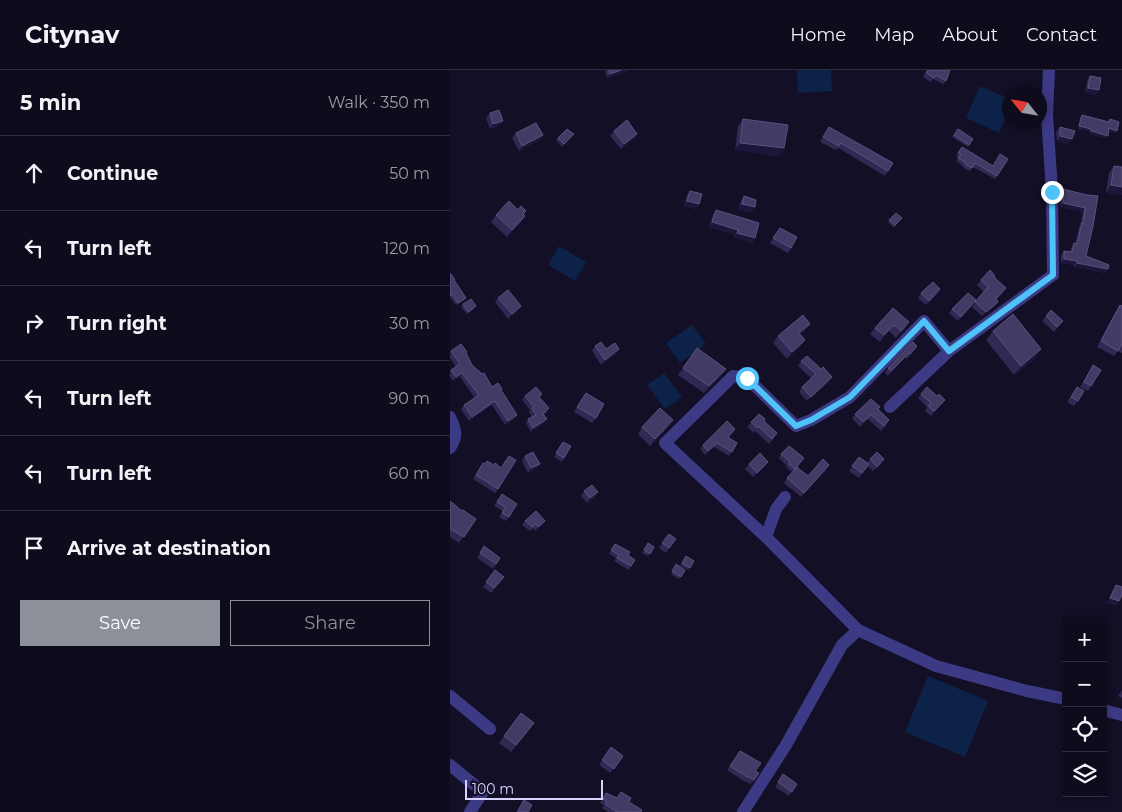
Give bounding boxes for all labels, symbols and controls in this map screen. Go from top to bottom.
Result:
text: Citynav [25,20,119,49]
text: Home [790,24,846,46]
text: Map [874,24,914,46]
text: About [942,24,998,46]
text: Contact [1026,24,1097,46]
north arrow [1002,85,1047,130]
text: 5 min [20,90,81,115]
text: Walk · 350 m [328,93,430,112]
icon: ahead [20,159,48,187]
text: Continue [67,162,158,185]
text: 50 m [389,164,430,183]
route end [1041,181,1064,204]
icon: left [20,234,48,262]
text: Turn left [67,237,152,260]
text: 120 m [383,239,430,258]
icon: right [20,309,48,337]
text: Turn right [67,312,167,335]
text: 30 m [389,314,430,333]
route start [736,367,759,390]
icon: left [20,384,48,412]
text: Turn left [67,387,152,410]
text: 90 m [388,389,430,408]
icon: left [20,459,48,487]
text: Turn left [67,462,152,485]
text: 60 m [388,464,430,483]
icon: arrive [20,534,48,562]
text: Arrive at destination [67,537,271,560]
button: Save [20,600,220,646]
button: Share [230,600,430,646]
map controls [1062,617,1107,797]
button: + [1062,617,1107,662]
button: − [1062,662,1107,707]
button: locate [1062,707,1107,752]
button: layers [1062,752,1107,797]
scale bar [465,777,602,800]
text: 100 m [472,780,514,798]

